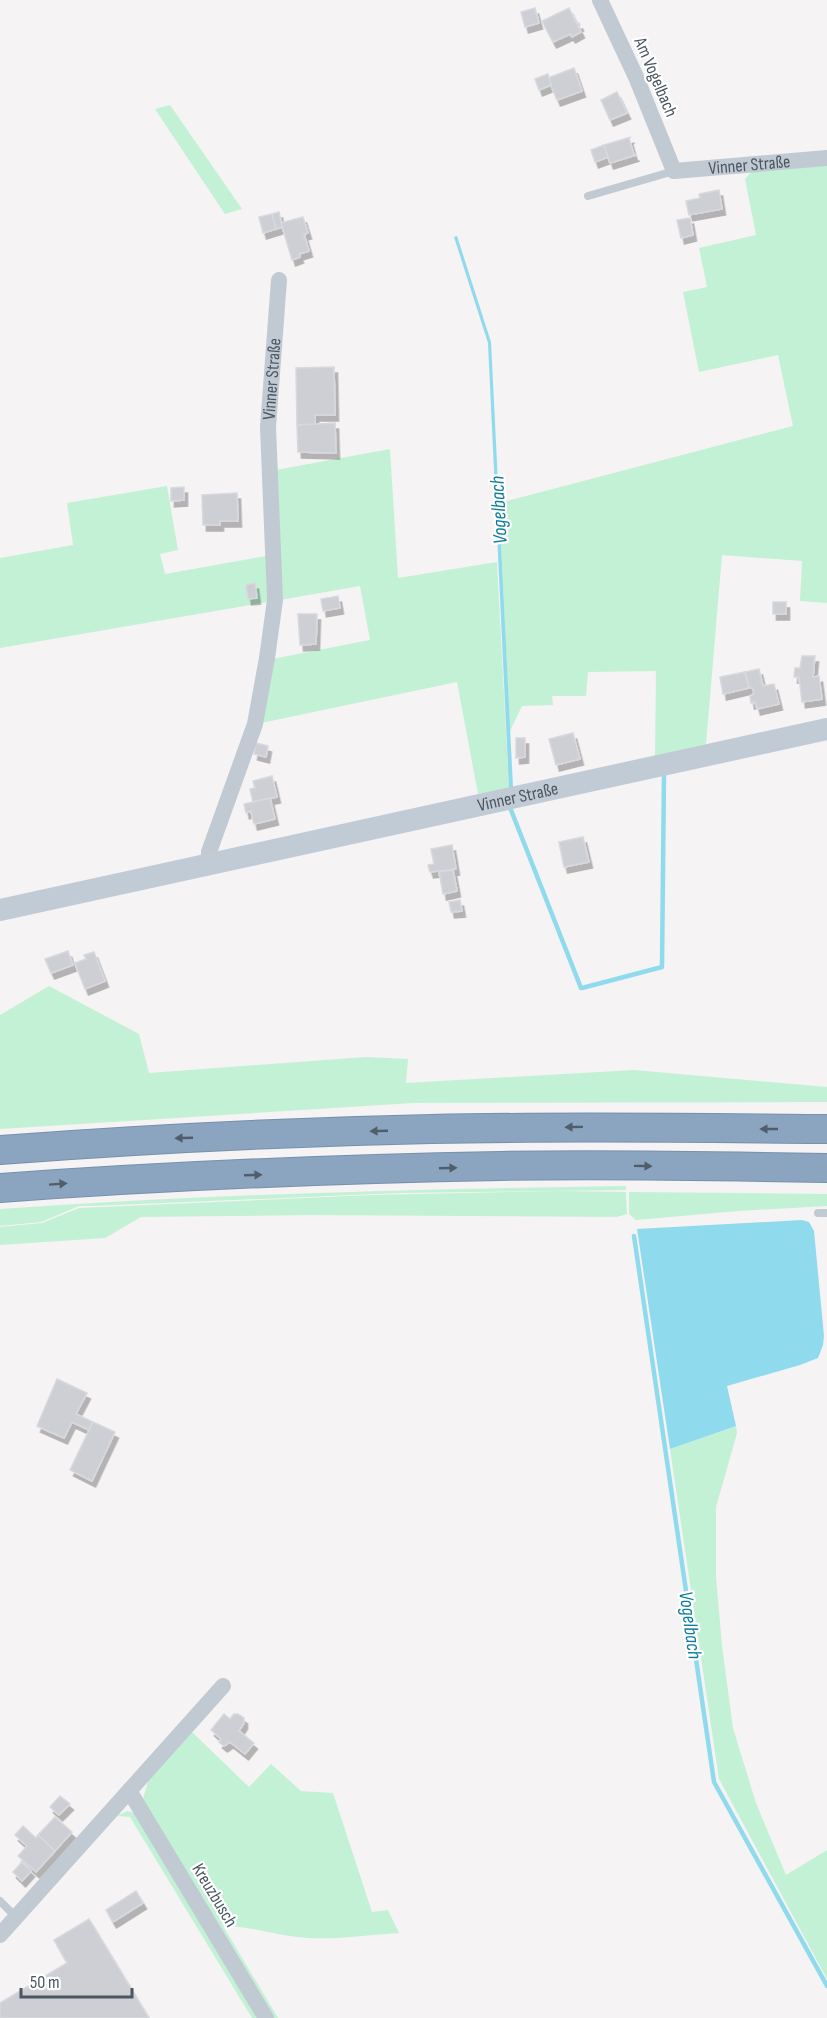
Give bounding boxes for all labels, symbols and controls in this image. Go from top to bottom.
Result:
street label: Am Vogelbach [629,33,682,120]
street label: Vinner Straße [708,151,791,179]
street label: Vinner Straße [259,337,286,421]
water label: Vogelbach [485,475,513,545]
street label: Vinner Straße [476,778,560,816]
one-way arrow [564,1123,583,1132]
one-way arrow [759,1124,778,1134]
one-way arrow [369,1126,388,1136]
one-way arrow [174,1134,193,1143]
one-way arrow [633,1161,652,1170]
one-way arrow [439,1163,458,1172]
one-way arrow [244,1170,263,1179]
one-way arrow [49,1179,68,1189]
water label: Vogelbach [673,1590,707,1661]
street label: Kreuzbusch [187,1860,242,1931]
scale bar [21,1961,132,1999]
text: 50 m [30,1972,60,1993]

